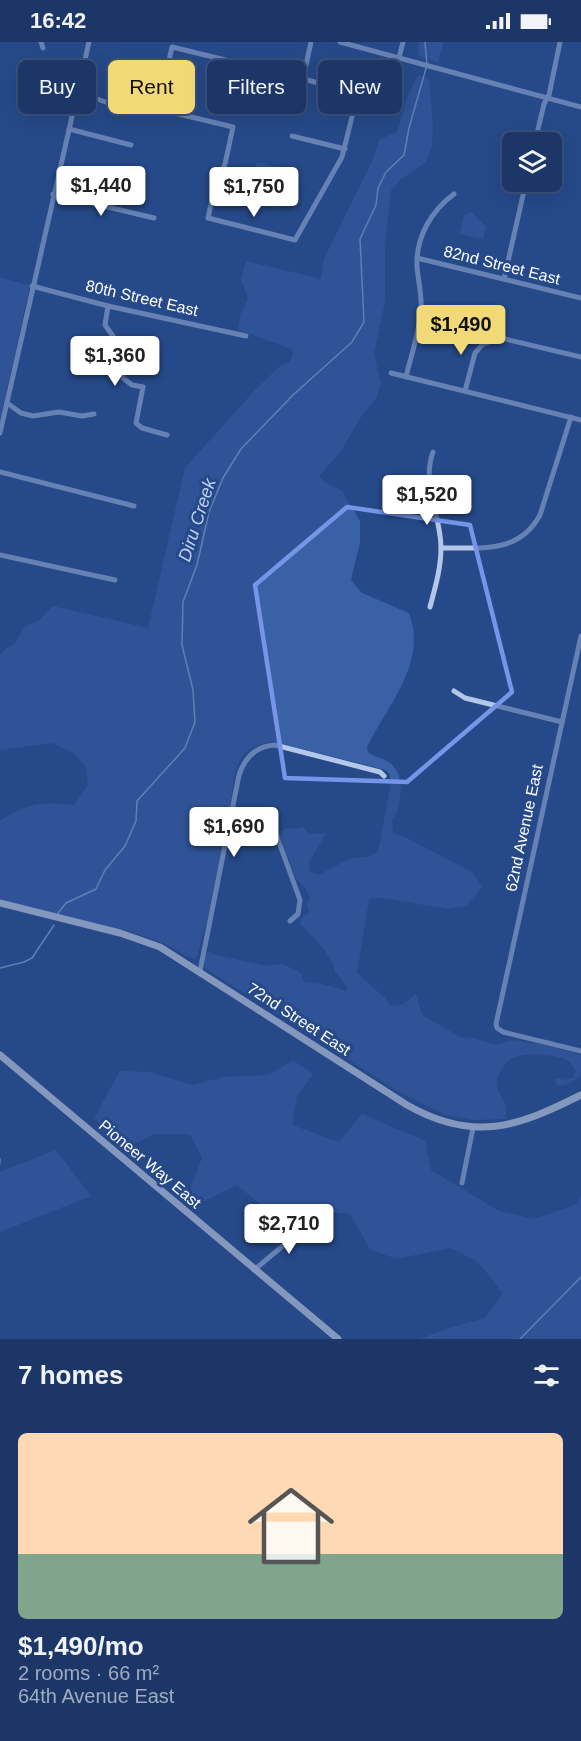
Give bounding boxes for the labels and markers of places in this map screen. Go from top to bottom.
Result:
pin: $1,440 [52,166,150,217]
pin: $1,750 [205,167,303,218]
pin: $1,490 [412,305,510,356]
pin: $1,360 [66,336,164,387]
pin: $1,520 [378,475,476,526]
pin: $1,690 [185,807,283,858]
pin: $2,710 [240,1204,338,1255]

